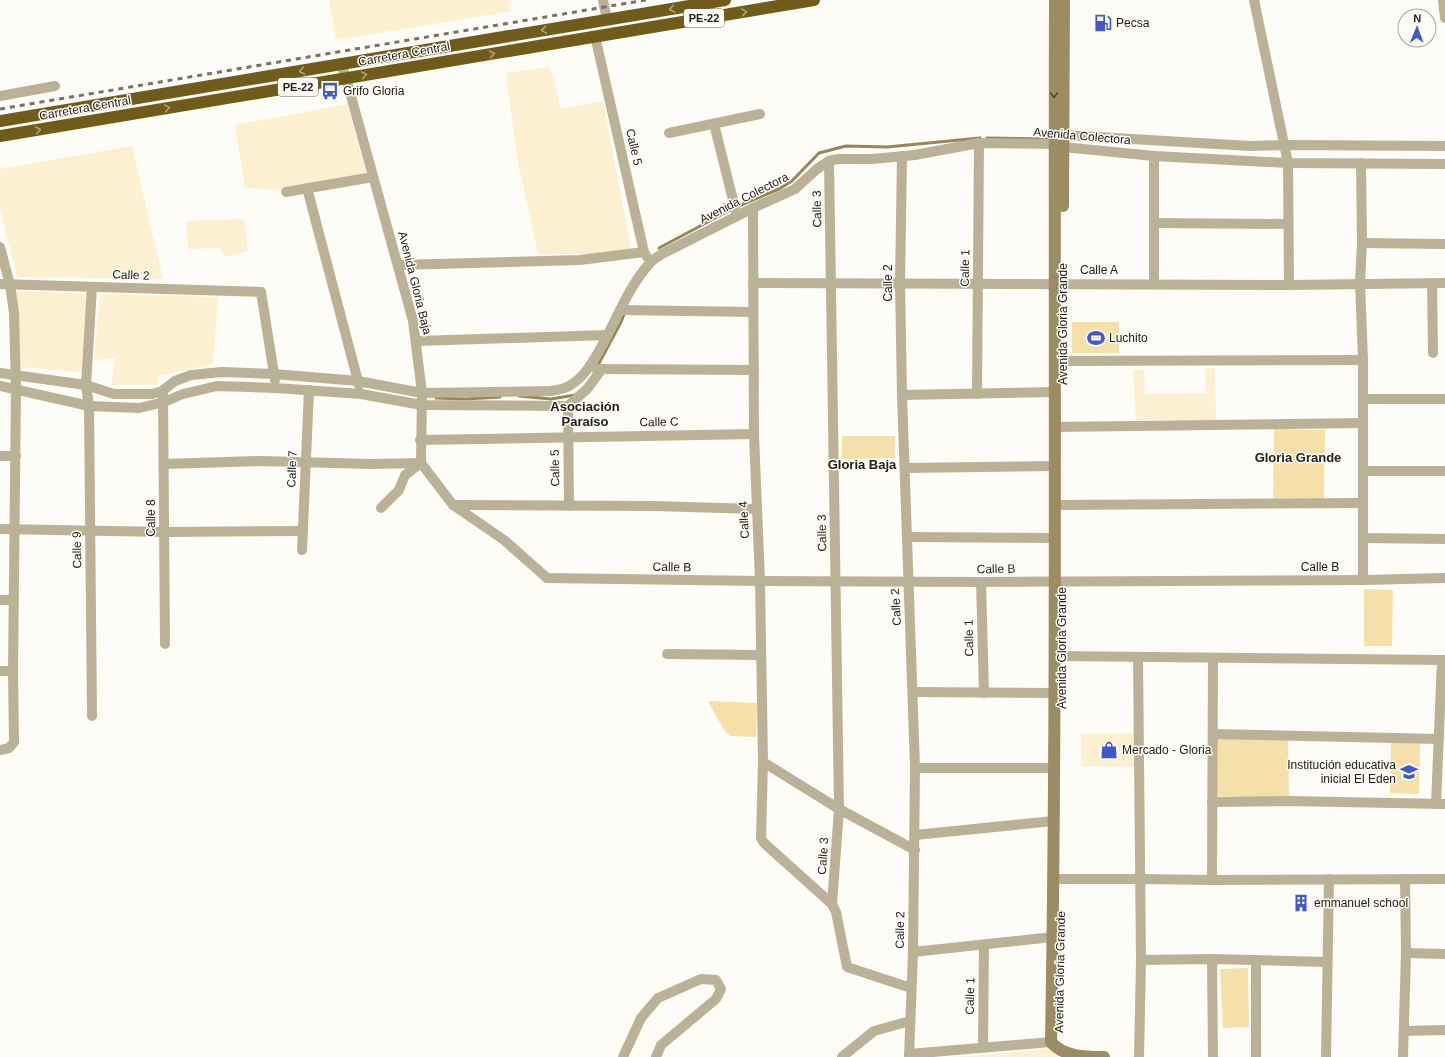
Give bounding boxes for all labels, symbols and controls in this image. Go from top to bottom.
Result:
one-way arrow [669,4,675,13]
one-way arrow [741,8,747,16]
north arrow [1397,8,1437,48]
road number: PE-22 [684,9,724,27]
text: N [1413,12,1421,24]
fuel station icon: Pecsa [1093,13,1113,33]
place label: Pecsa [1116,16,1150,30]
one-way arrow [541,25,547,34]
street label: Carretera Central [357,39,451,69]
one-way arrow [489,50,495,59]
one-way arrow [299,66,305,74]
one-way arrow [361,72,367,80]
road number: PE-22 [278,78,318,96]
bus stop icon: Grifo Gloria [320,81,340,101]
place label: Grifo Gloria [343,84,405,98]
one-way arrow [1050,92,1058,98]
street label: Carretera Central [38,93,132,123]
one-way arrow [164,105,170,113]
street label: Avenida Colectora [1033,125,1132,147]
one-way arrow [35,126,42,135]
street label: Calle 5 [623,127,645,167]
street label: Avenida Colectora [697,169,791,226]
street label: Calle 3 [810,190,824,228]
street label: Avenida Gloria Baja [395,230,435,336]
street label: Calle 1 [958,249,972,287]
street label: Avenida Gloria Grande [1056,263,1070,385]
street label: Calle A [1080,263,1118,277]
street label: Calle 2 [881,264,895,302]
street label: Calle 2 [112,267,150,283]
sports icon: Luchito [1086,328,1106,348]
place label: Luchito [1109,331,1148,345]
district label: Asociación Paraíso [550,399,620,429]
street label: Calle C [639,415,679,429]
street label: Calle 5 [548,449,562,487]
street label: Calle 7 [284,450,300,488]
district label: Gloria Grande [1255,450,1341,465]
district label: Gloria Baja [828,457,897,472]
street label: Calle 8 [144,499,158,537]
street label: Calle 4 [736,501,752,539]
street label: Calle 3 [815,514,829,552]
street label: Calle 9 [70,531,84,569]
street label: Calle B [653,560,691,574]
street label: Calle B [1301,560,1339,574]
street label: Calle B [977,562,1015,576]
street label: Avenida Gloria Grande [1055,587,1069,709]
street label: Calle 2 [888,588,904,626]
street label: Calle 1 [962,619,976,657]
shop icon: Mercado - Gloria [1099,740,1119,760]
place label: Mercado - Gloria [1122,743,1212,757]
place label: Institución educativa inicial El Eden [1287,758,1396,786]
school or university icon: Institución educativa inicial El Eden [1399,762,1419,782]
street label: Calle 3 [815,837,831,875]
building icon: emmanuel school [1291,893,1311,913]
place label: emmanuel school [1314,896,1408,910]
street label: Calle 2 [893,911,907,949]
street label: Avenida Gloria Grande [1052,911,1068,1033]
street label: Calle 1 [963,977,977,1015]

